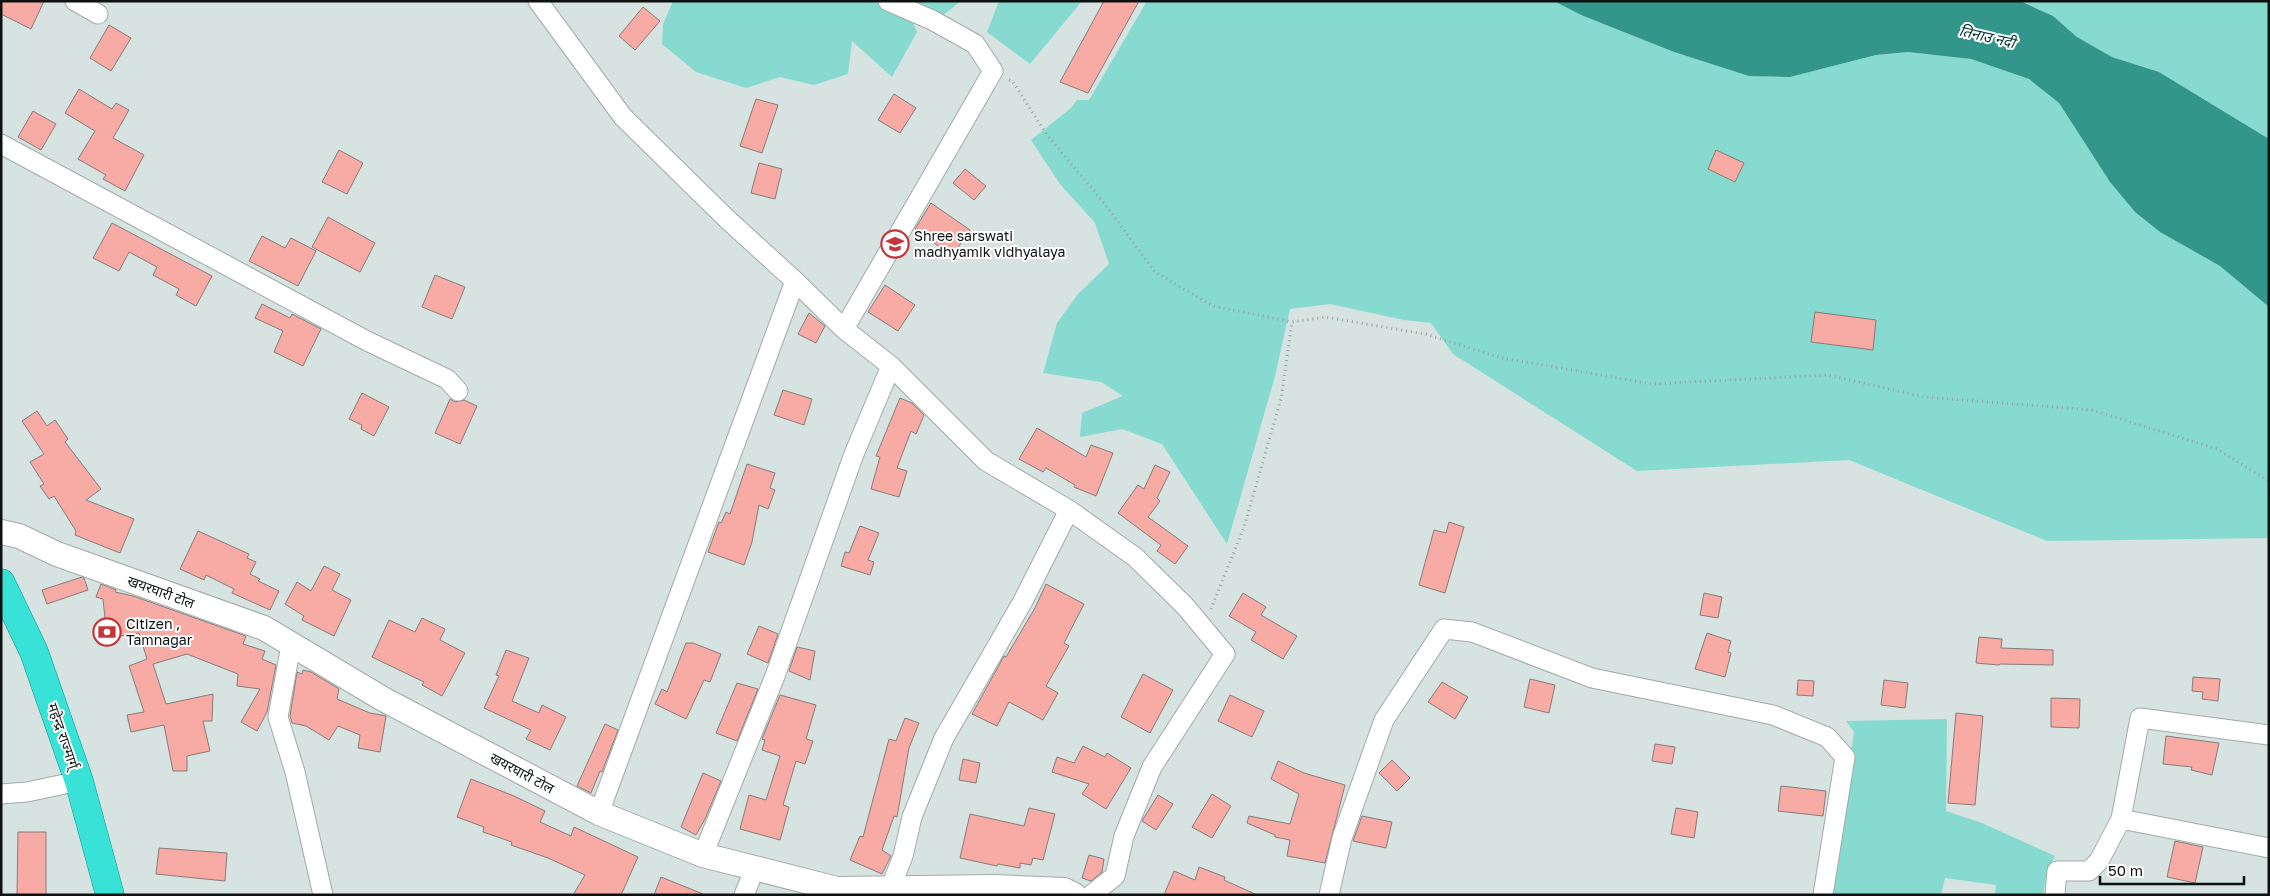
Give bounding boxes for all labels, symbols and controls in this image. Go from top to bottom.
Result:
water label: तिनाउ नदी [1958,21,2020,52]
place label: Shree sarswati madhyamik vidhyalaya [914,227,1065,260]
school or university icon: Shree sarswati madhyamik vidhyalaya [880,229,910,259]
street label: खयरघारी टोल [125,572,198,612]
place label: Citizen , Tamnagar [126,615,193,648]
bank icon: Citizen , Tamnagar [92,617,122,647]
street label: महेन्द्र राज्मार्ग् [42,701,83,773]
street label: खयरघारी टोल [487,749,558,797]
scale bar [2100,854,2244,886]
text: 50 m [2108,861,2143,879]

